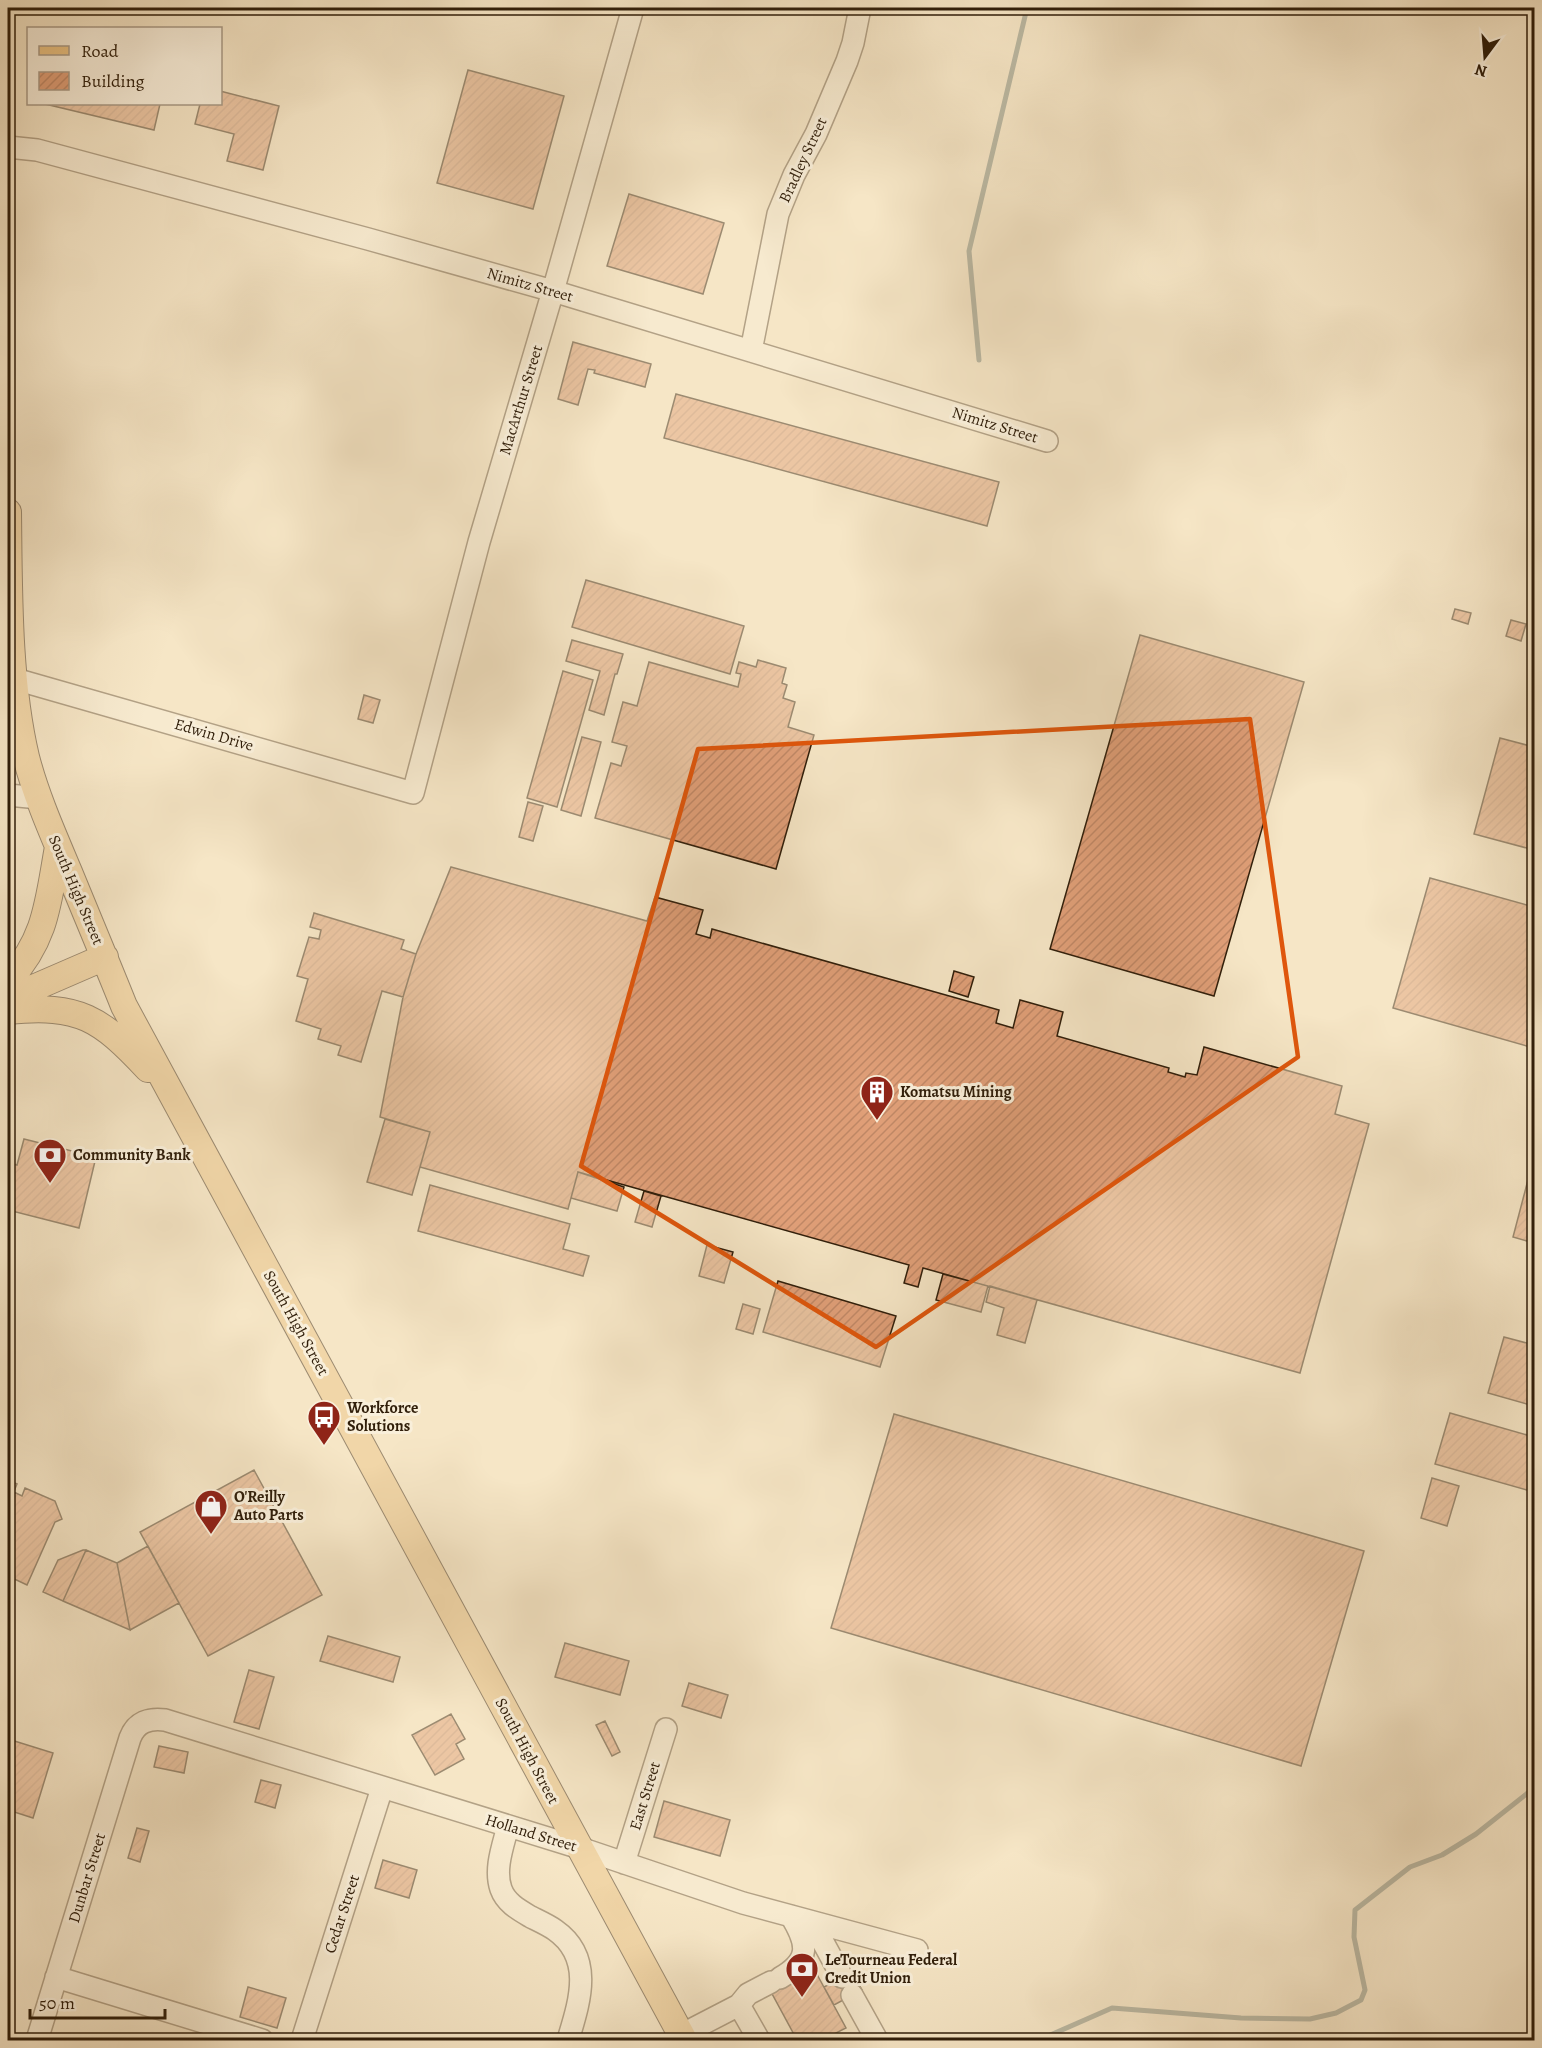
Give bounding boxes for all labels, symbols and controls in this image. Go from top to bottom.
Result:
legend [27,27,222,105]
north arrow [1455,27,1515,87]
text: Road [81,39,119,63]
text: N [1472,58,1490,83]
text: Building [81,69,145,93]
street label: Bradley Street [774,114,832,206]
street label: Nimitz Street [484,262,576,308]
street label: MacArthur Street [494,342,548,458]
street label: Nimitz Street [949,401,1041,449]
street label: Edwin Drive [172,713,256,757]
street label: South High Street [43,832,109,948]
building icon: Komatsu Mining [859,1074,895,1121]
place label: Komatsu Mining [900,1081,1012,1103]
bank icon: Community Bank [32,1137,68,1184]
place label: Community Bank [73,1144,191,1166]
street label: South High Street [258,1266,334,1380]
place label: Workforce Solutions [346,1397,418,1437]
bus stop icon: Workforce Solutions [306,1399,342,1446]
place label: O'Reilly Auto Parts [233,1486,304,1526]
shop icon: O'Reilly Auto Parts [193,1488,229,1535]
street label: South High Street [490,1694,564,1808]
street label: East Street [624,1759,666,1833]
street label: Holland Street [482,1809,580,1857]
street label: Dunbar Street [63,1830,111,1926]
street label: Cedar Street [319,1872,365,1956]
place label: LeTourneau Federal Credit Union [825,1949,958,1989]
bank icon: LeTourneau Federal Credit Union [784,1951,820,1998]
scale bar [30,1982,165,2020]
text: 50 m [39,1991,75,2015]

